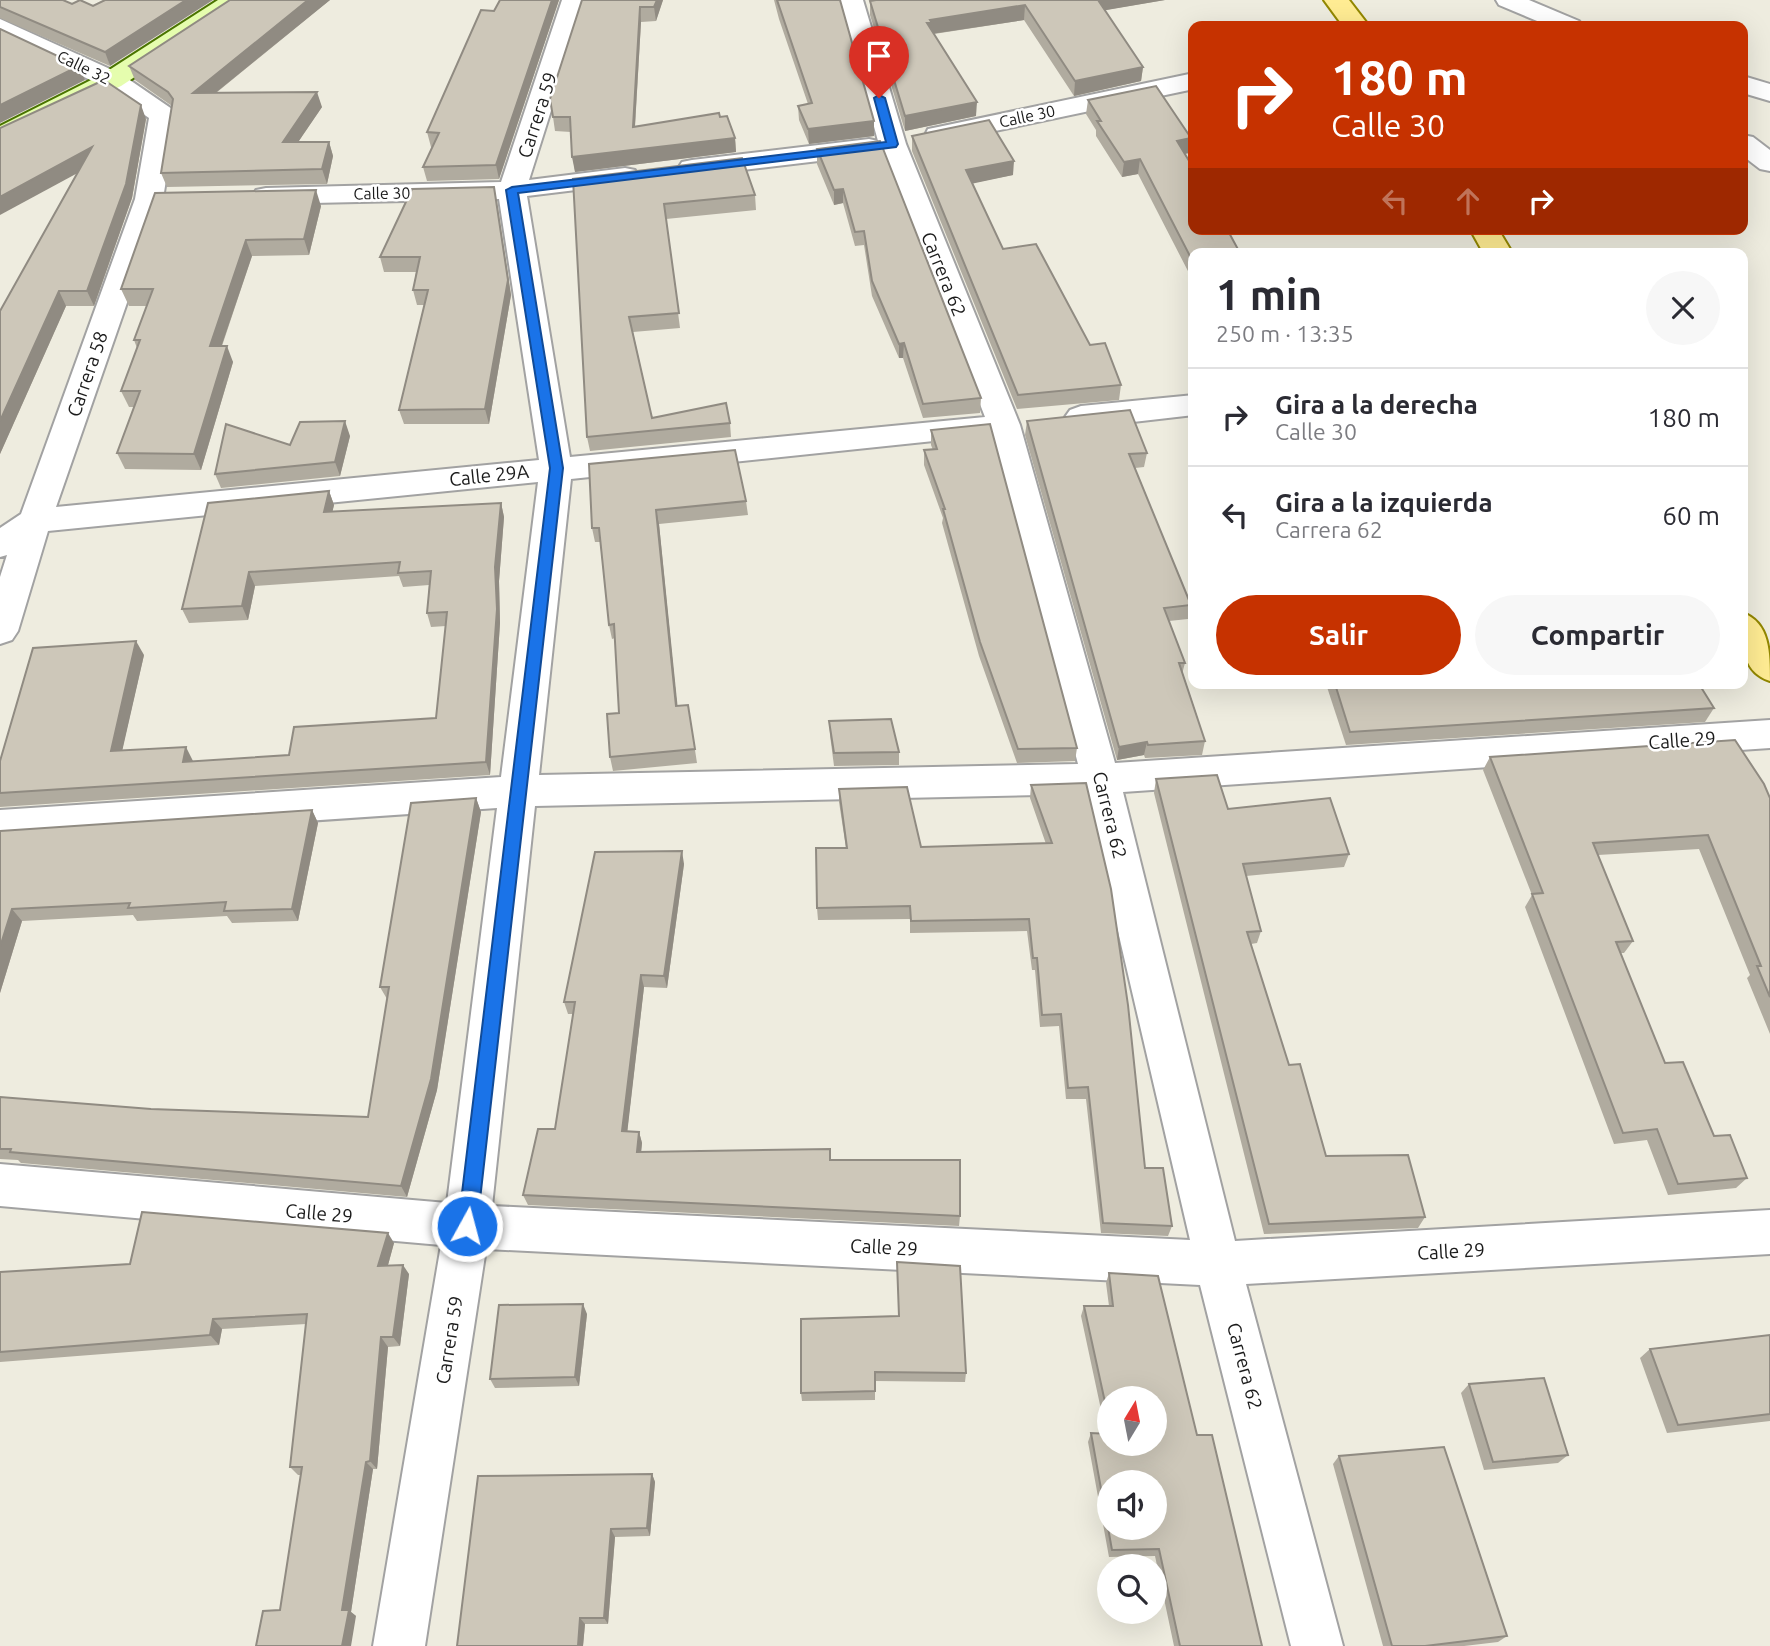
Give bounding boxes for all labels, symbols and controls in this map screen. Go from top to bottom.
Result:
pin [849,26,909,98]
icon: arrive [860,37,898,75]
street label: Calle 32 [54,46,114,88]
icon: right [1216,49,1307,140]
text: 180 m [1331,49,1468,104]
street label: Carrera 59 [513,69,561,161]
street label: Calle 30 [997,101,1057,131]
text: Calle 30 [1331,107,1445,143]
icon: left [1376,182,1414,220]
icon: ahead [1449,182,1487,220]
icon: right [1522,182,1560,220]
street label: Calle 30 [353,184,411,202]
street label: Carrera 62 [917,229,971,319]
text: 1 min [1216,271,1322,318]
button: close [1646,271,1720,345]
text: 250 m · 13:35 [1216,321,1354,346]
street label: Carrera 58 [62,328,112,420]
text: Gira a la derecha [1275,390,1478,419]
icon: right [1216,398,1254,436]
text: 180 m [1648,403,1720,432]
text: Calle 30 [1275,419,1357,444]
street label: Calle 29A [448,460,531,490]
text: Gira a la izquierda [1275,488,1493,517]
icon: left [1216,496,1254,534]
text: 60 m [1662,501,1720,530]
text: Carrera 62 [1275,517,1383,542]
button: Salir [1216,595,1461,675]
button: Compartir [1475,595,1720,675]
street label: Calle 29 [1647,727,1717,753]
street label: Carrera 62 [1089,769,1131,861]
position arrow [430,1189,504,1263]
street label: Calle 29 [284,1199,354,1227]
street label: Calle 29 [850,1234,918,1260]
street label: Calle 29 [1417,1238,1485,1264]
street label: Carrera 59 [431,1294,467,1386]
street label: Carrera 62 [1223,1320,1267,1412]
north arrow [1097,1386,1167,1456]
map controls [1097,1386,1167,1624]
button: sound [1097,1470,1167,1540]
button: search [1097,1554,1167,1624]

